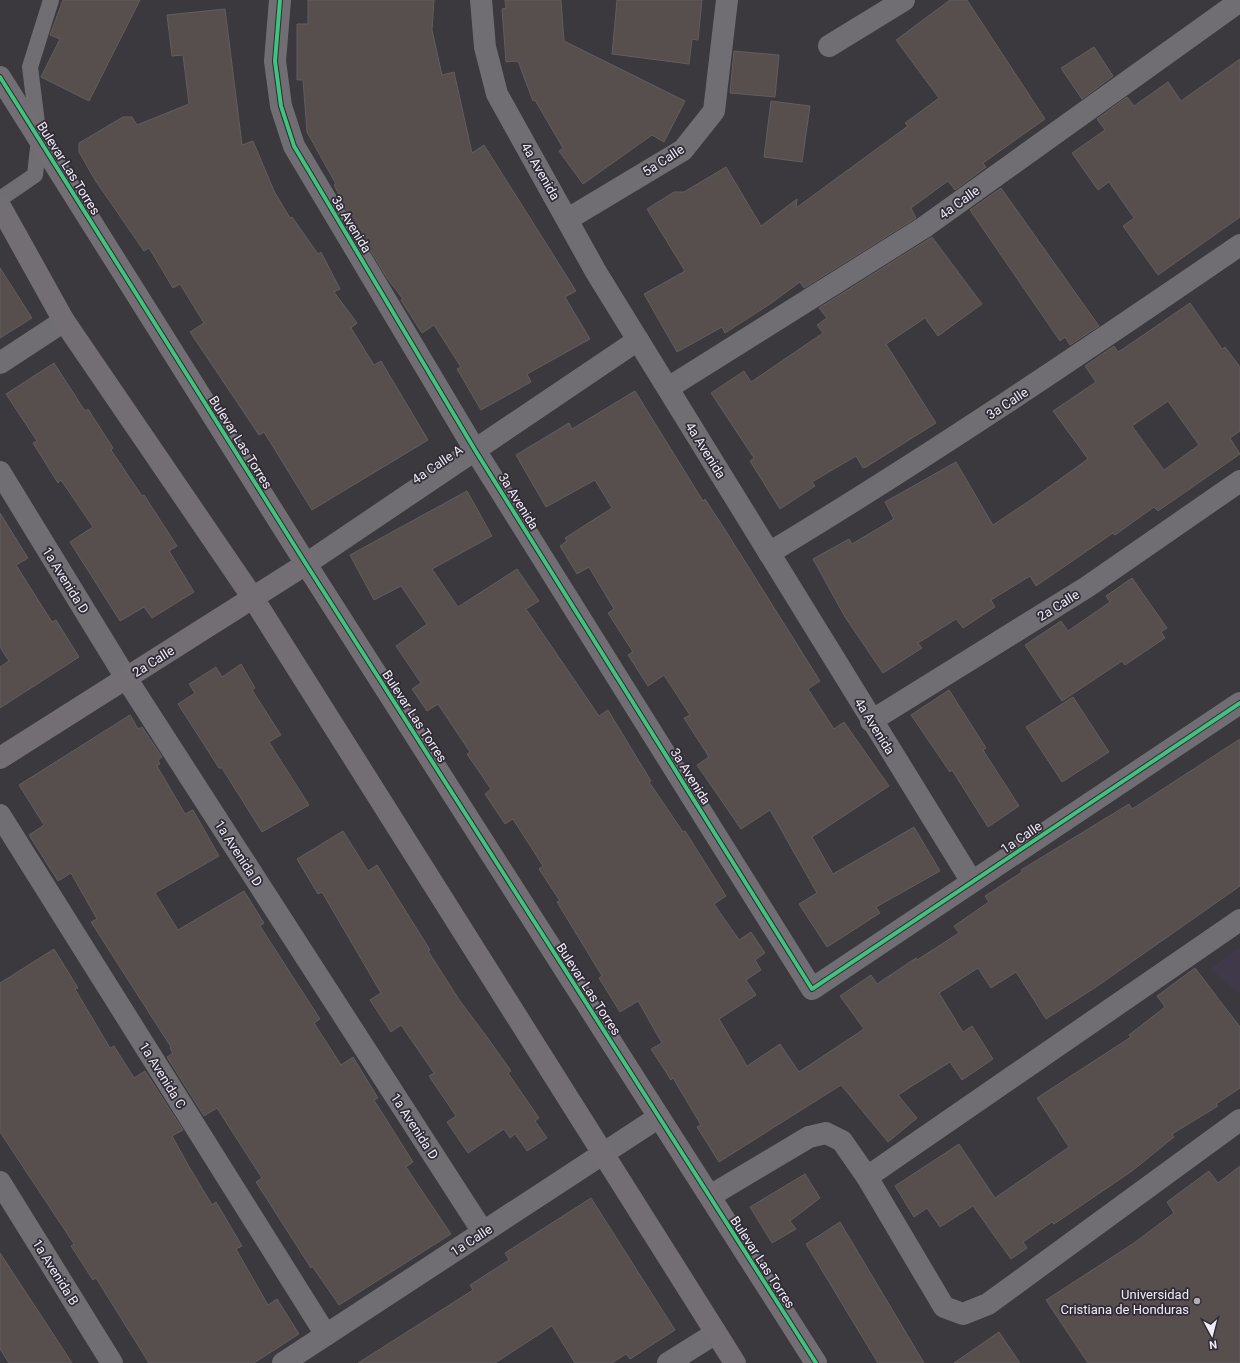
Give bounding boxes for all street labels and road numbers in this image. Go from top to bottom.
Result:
street label: Bulevar Las Torres [34,119,103,218]
street label: 4a Avenida [518,140,563,203]
street label: 5a Calle [640,141,687,179]
street label: 4a Calle [936,183,983,222]
street label: 3a Avenida [329,193,374,255]
street label: 3a Calle [984,384,1031,422]
street label: Bulevar Las Torres [206,393,275,492]
street label: 4a Avenida [682,419,729,481]
street label: 4a Calle A [409,442,466,487]
street label: 3a Avenida [495,470,542,532]
street label: 1a Avenida D [39,544,92,616]
street label: 2a Calle [1035,587,1082,624]
street label: 2a Calle [130,643,177,680]
street label: Bulevar Las Torres [379,667,450,765]
street label: 4a Avenida [851,695,898,757]
street label: 3a Avenida [667,745,714,807]
street label: 1a Avenida D [212,818,265,889]
street label: 1a Calle [998,818,1045,857]
street label: Bulevar Las Torres [553,940,624,1038]
street label: 1a Avenida C [136,1039,189,1111]
street label: 1a Avenida D [388,1091,441,1162]
street label: Bulevar Las Torres [727,1213,798,1311]
street label: 1a Calle [448,1221,495,1259]
street label: 1a Avenida B [29,1237,82,1308]

